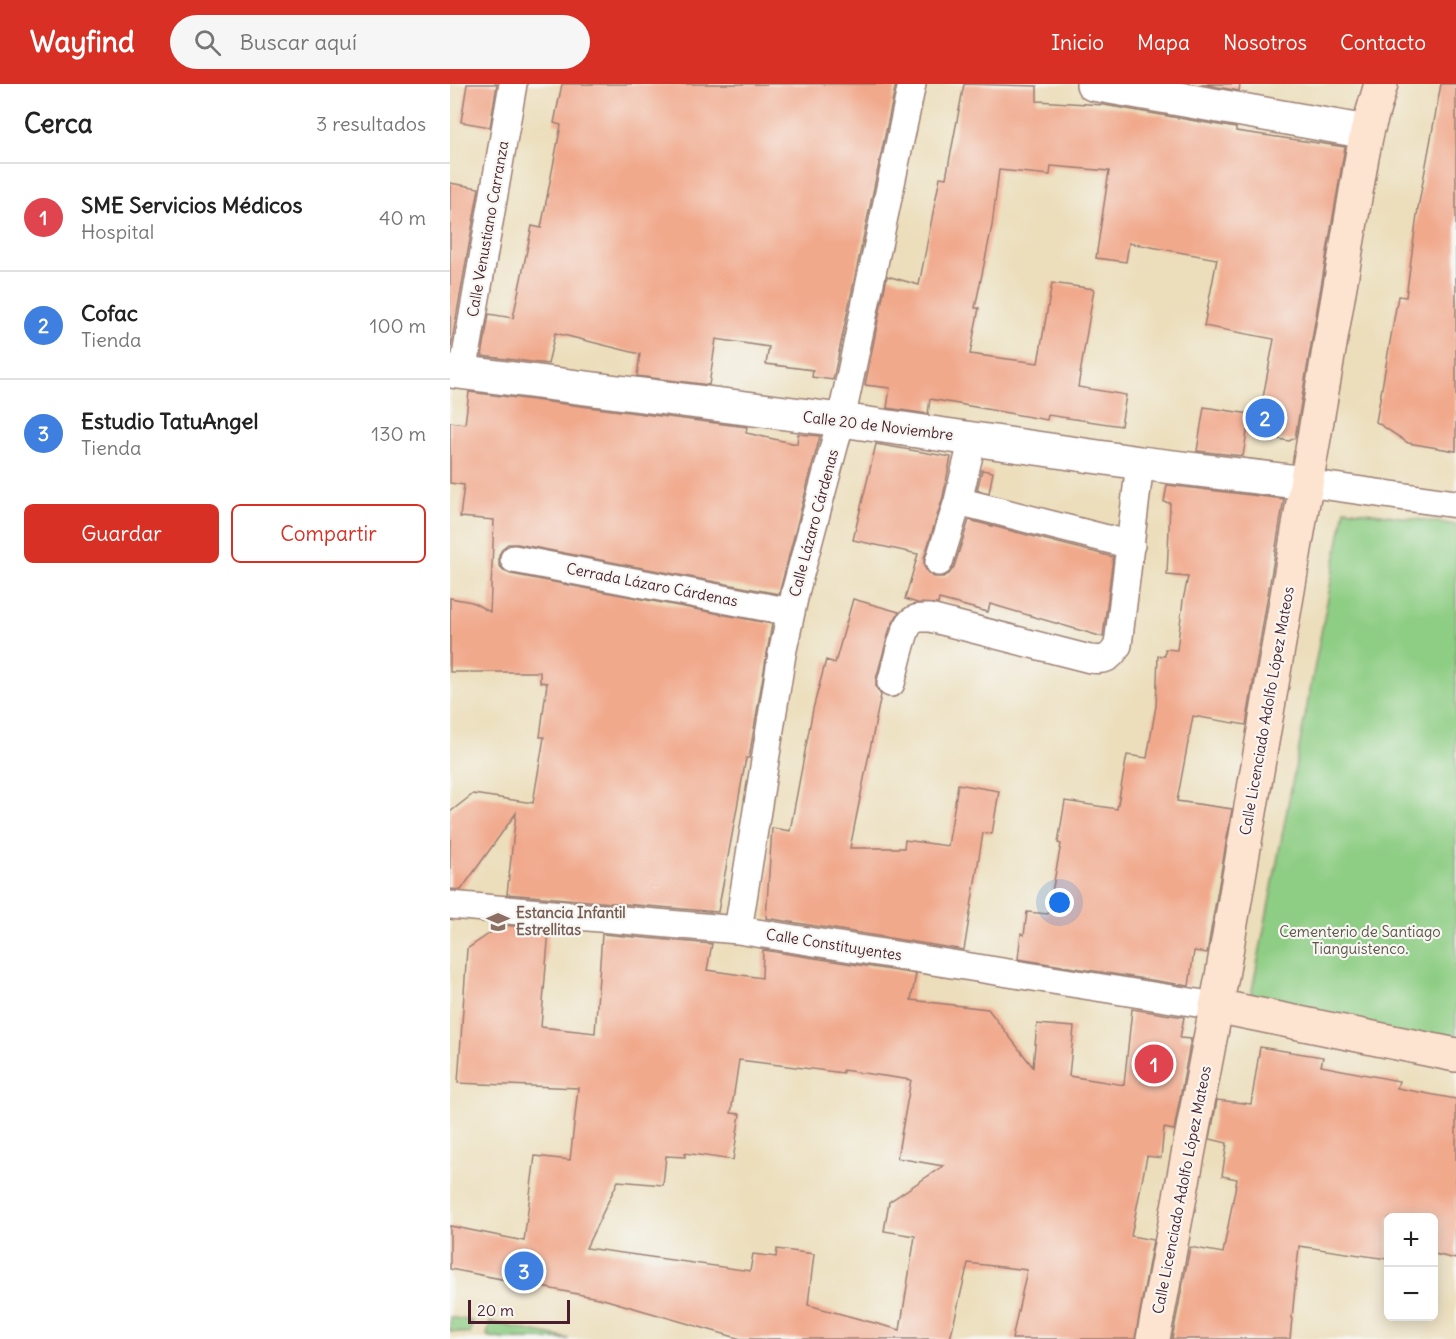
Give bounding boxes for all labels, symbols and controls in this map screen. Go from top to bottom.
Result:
search box [170,15,590,69]
text: Wayfind [30,24,134,60]
icon: search [191,26,224,59]
text: Buscar aquí [239,28,357,56]
text: Inicio [1051,29,1104,56]
text: Mapa [1137,29,1190,56]
text: Nosotros [1223,29,1307,56]
text: Contacto [1340,29,1426,56]
text: Cerca [24,107,93,140]
text: 3 resultados [316,111,426,136]
street label: Calle Venustiano Carranza [463,139,512,319]
text: SME Servicios Médicos [81,191,302,219]
text: 1 [40,205,47,230]
text: 40 m [379,205,426,230]
text: Hospital [81,219,154,244]
text: Cofac [81,299,138,327]
text: 2 [38,313,49,338]
text: 100 m [369,313,426,338]
text: Tienda [81,327,141,352]
pin: 2 [1246,396,1284,440]
text: Estudio TatuAngel [81,407,258,435]
street label: Calle 20 de Noviembre [802,407,954,444]
text: 3 [38,421,49,446]
text: 130 m [371,421,426,446]
text: Tienda [81,435,141,460]
street label: Calle Lázaro Cárdenas [785,447,842,599]
button: Guardar [24,504,219,563]
button: Compartir [231,504,426,563]
street label: Cerrada Lázaro Cárdenas [565,559,740,611]
street label: Calle Licenciado Adolfo López Mateos [1235,585,1298,837]
your location [1045,888,1074,917]
place label: Estancia Infantil Estrellitas [516,903,626,939]
school or university icon: Estancia Infantil Estrellitas [485,909,511,935]
park label: Cementerio de Santiago Tianguistenco. [1279,922,1441,958]
street label: Calle Constituyentes [765,924,904,965]
pin: 1 [1134,1042,1174,1086]
street label: Calle Licenciado Adolfo López Mateos [1148,1064,1215,1316]
map controls [1384,1213,1438,1321]
button: + [1384,1213,1438,1267]
pin: 3 [504,1248,544,1294]
button: − [1384,1267,1438,1321]
scale bar [468,1297,570,1324]
text: 20 m [477,1300,514,1320]

